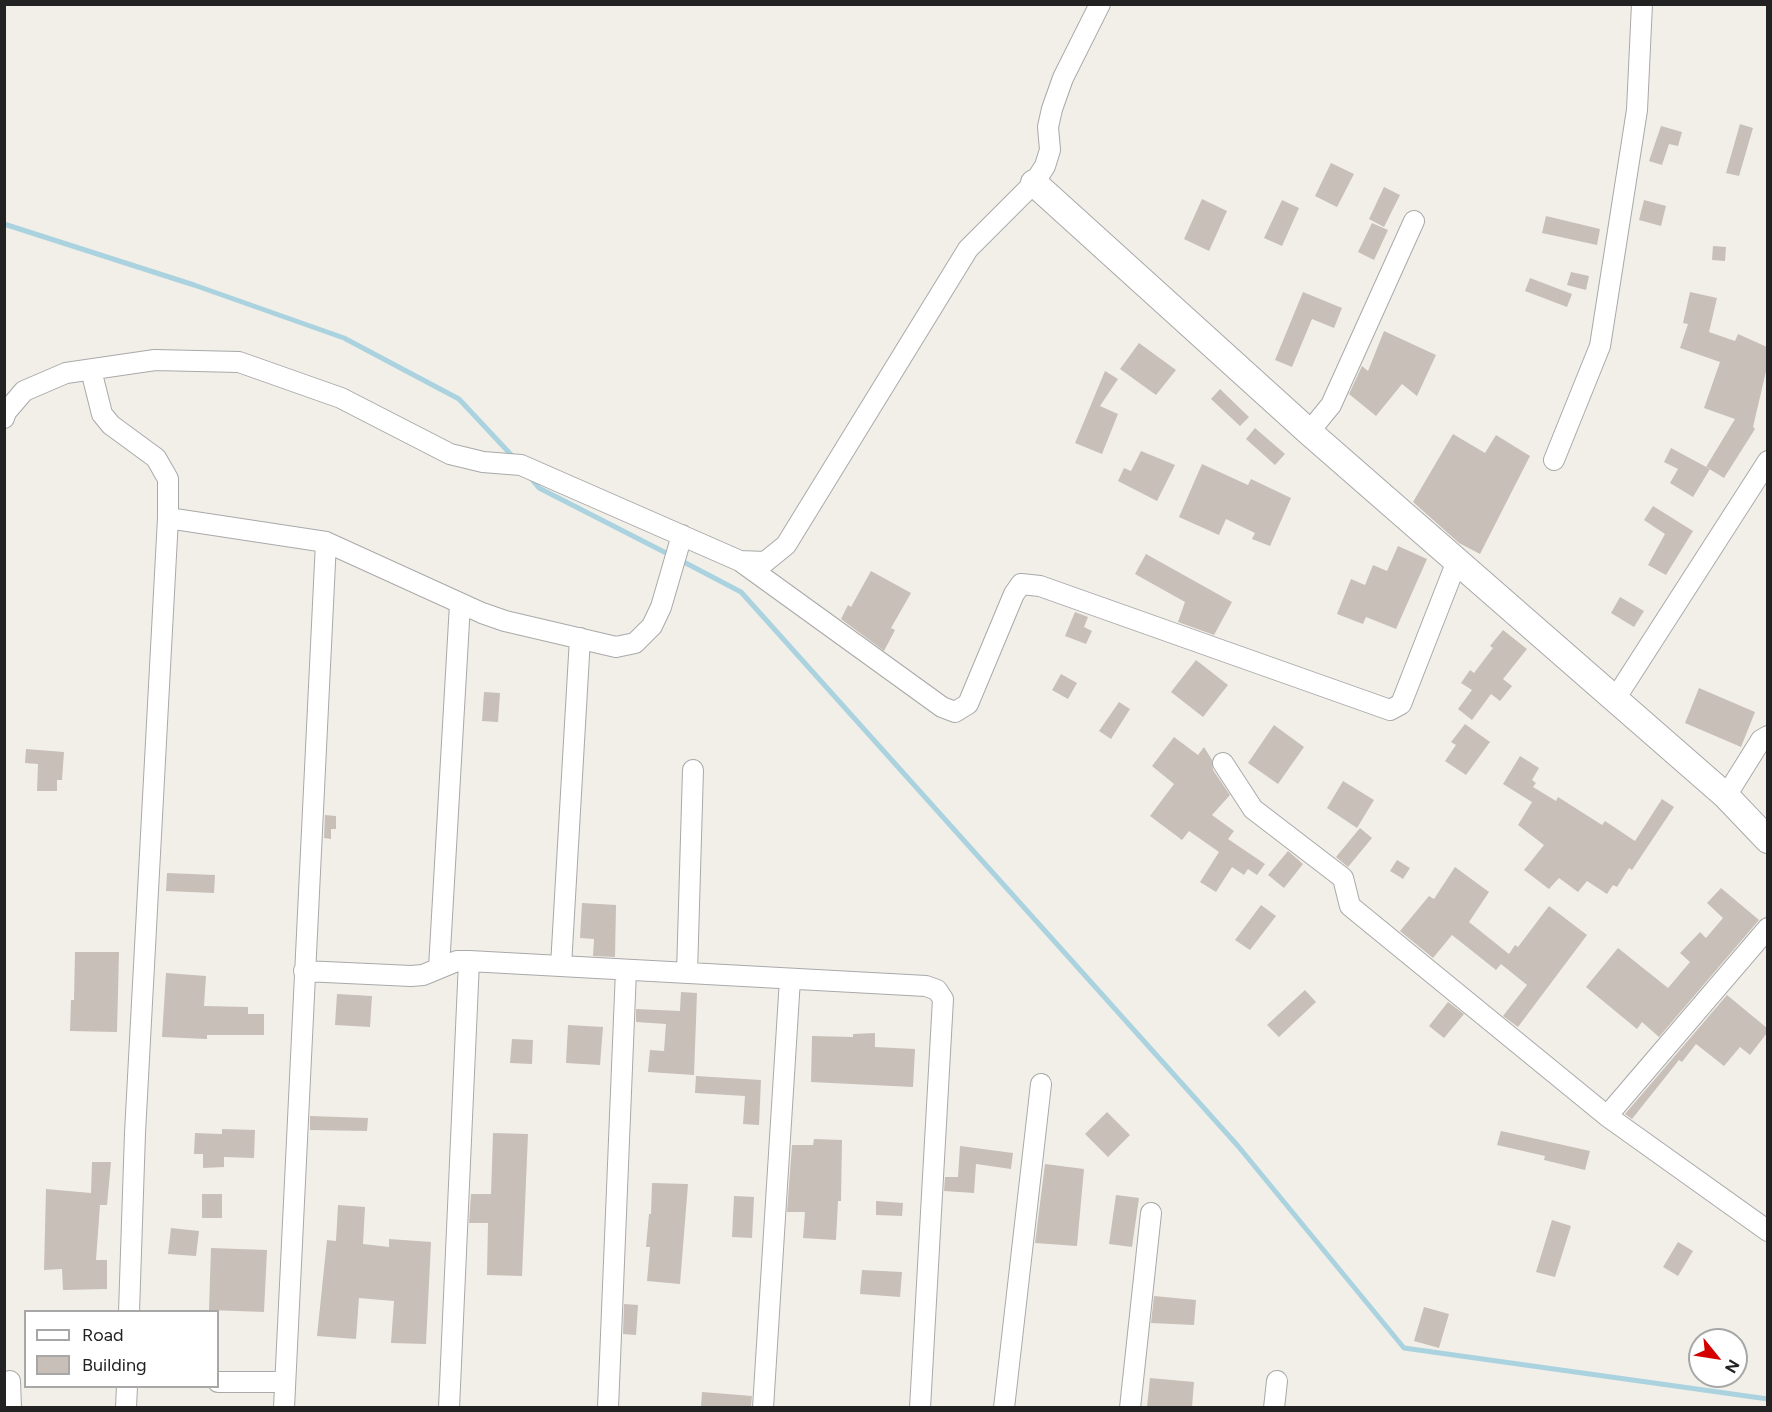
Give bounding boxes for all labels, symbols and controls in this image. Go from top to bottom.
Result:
legend [24,1310,219,1388]
text: Road [82,1324,123,1346]
north arrow [1688,1328,1748,1388]
text: Building [82,1354,147,1376]
text: N [1721,1356,1744,1376]

